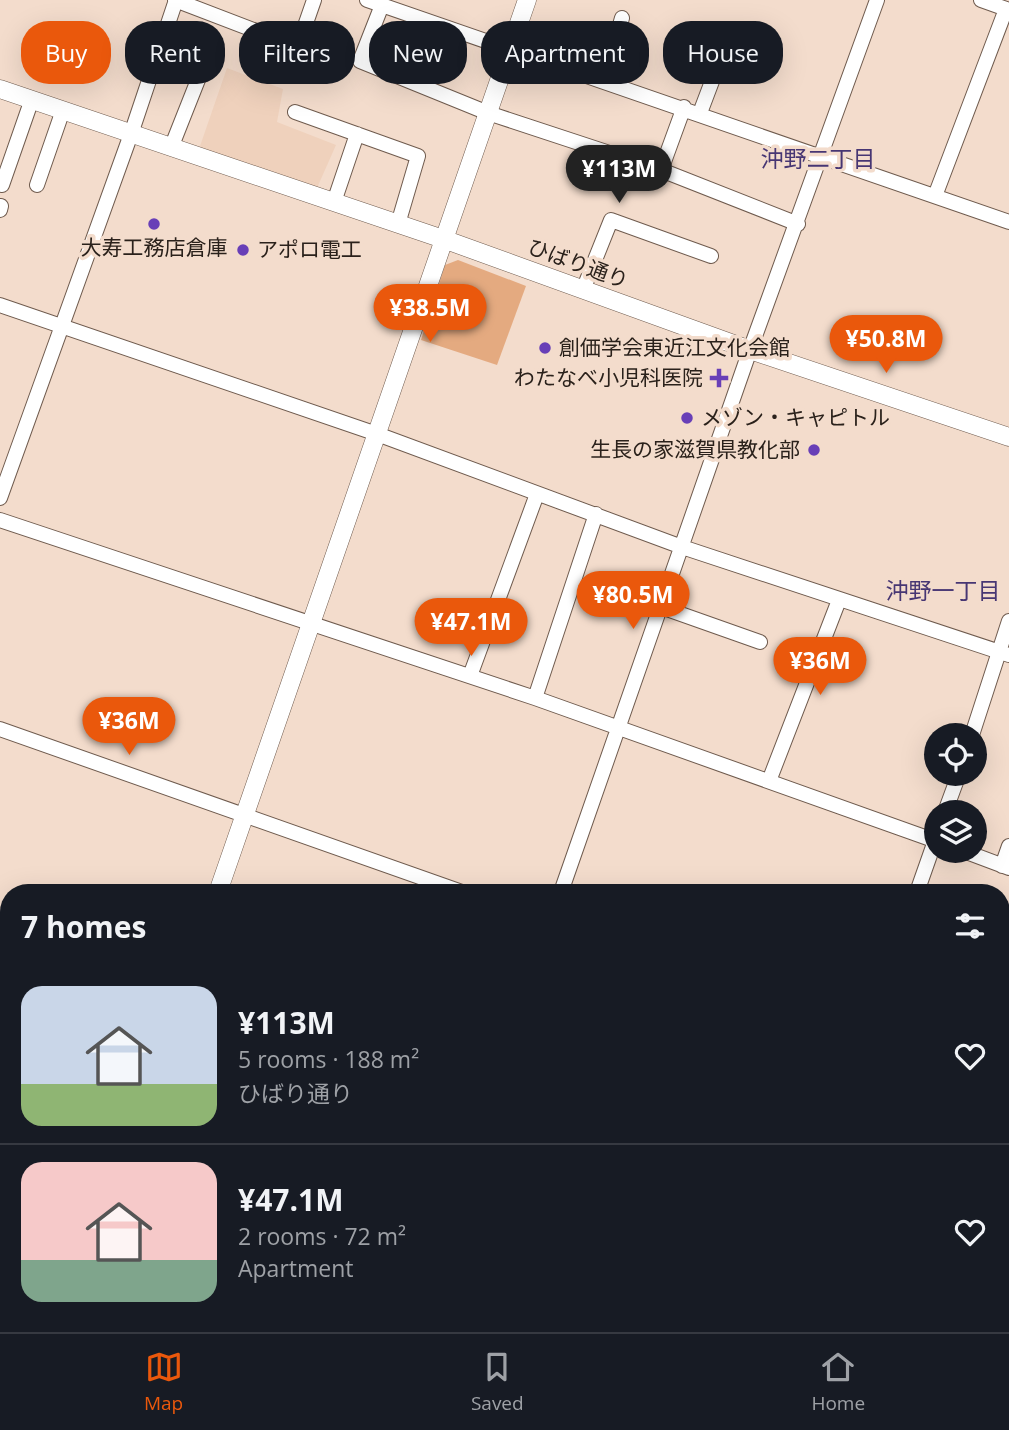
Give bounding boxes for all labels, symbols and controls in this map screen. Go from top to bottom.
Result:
chip: Buy [21,21,111,84]
chip: Rent [125,21,225,84]
chip: Filters [239,21,355,84]
chip: New [369,21,467,84]
chip: Apartment [481,21,649,84]
chip: House [663,21,783,84]
district label: 沖野二丁目 [761,142,876,174]
pin: ¥113M [570,146,668,205]
text: ¥113M [582,152,656,184]
marker: 大寿工務店倉庫 [146,216,162,232]
street label: ひばり通り [524,232,632,294]
place label: 大寿工務店倉庫 [81,233,228,261]
place label: アポロ電工 [257,235,362,263]
marker: アポロ電工 [235,242,251,258]
pin: ¥38.5M [373,284,487,344]
text: ¥38.5M [390,291,470,323]
pin: ¥50.8M [829,316,943,375]
text: ¥50.8M [846,322,926,354]
place label: 創価学会東近江文化会館 [559,333,790,361]
marker: 創価学会東近江文化会館 [537,340,553,356]
place label: わたなべ小児科医院 [514,363,703,391]
marker: わたなべ小児科医院 [709,368,729,388]
place label: メゾン・キャピトル [701,403,890,431]
marker: メゾン・キャピトル [679,410,695,426]
place label: 生長の家滋賀県教化部 [590,435,800,463]
marker: 生長の家滋賀県教化部 [806,442,822,458]
pin: ¥80.5M [576,572,690,631]
district label: 沖野一丁目 [886,574,1001,606]
text: ¥80.5M [593,578,673,610]
pin: ¥47.1M [414,598,528,658]
text: ¥47.1M [431,605,511,637]
pin: ¥36M [779,638,861,697]
text: ¥36M [789,644,851,676]
pin: ¥36M [88,698,170,757]
text: ¥36M [98,704,160,736]
map controls [924,723,987,863]
button: locate [924,723,987,786]
button: layers [924,800,987,863]
text: 7 homes [21,906,146,947]
icon: filters [951,907,989,945]
text: ¥113M [238,1002,335,1043]
icon: home [77,1014,161,1098]
icon: heart [951,1037,989,1075]
text: 5 rooms · 188 m² [238,1043,419,1075]
text: ひばり通り [238,1077,353,1109]
text: ¥47.1M [238,1179,343,1220]
icon: home [77,1190,161,1274]
icon: heart [951,1213,989,1251]
text: 2 rooms · 72 m² [238,1220,406,1252]
text: Apartment [238,1252,354,1284]
tab: Map [144,1348,183,1416]
tab: Saved [471,1348,524,1416]
tab: Home [811,1348,865,1416]

